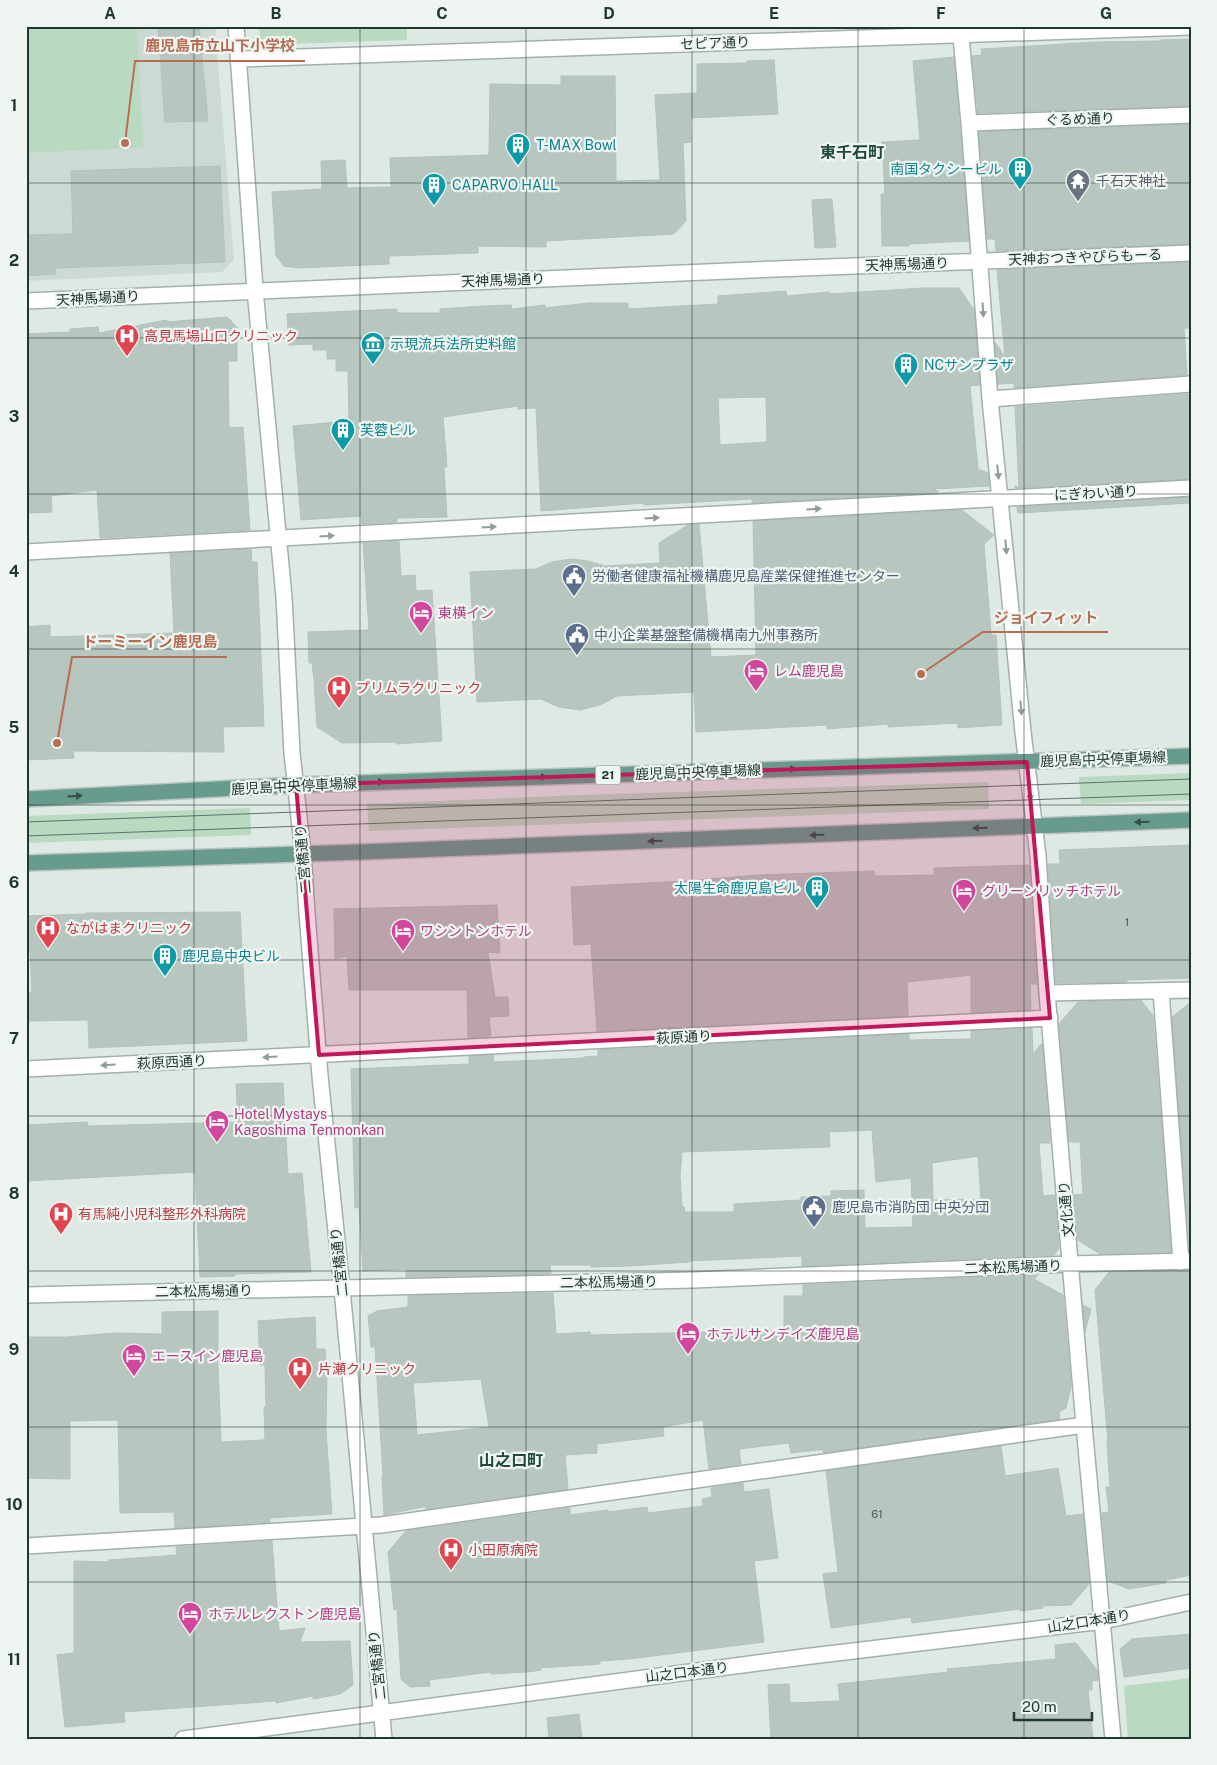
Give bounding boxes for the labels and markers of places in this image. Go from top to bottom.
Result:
callout: 鹿児島市立山下小学校 [135,31,305,61]
building icon: T-MAX Bowl [505,132,531,166]
place label: T-MAX Bowl [536,137,617,153]
building icon: 南国タクシービル [1007,156,1033,190]
place label: 南国タクシービル [890,161,1002,177]
temple icon: 千石天神社 [1065,168,1091,202]
building icon: CAPARVO HALL [421,172,447,206]
place label: 千石天神社 [1096,173,1166,189]
place label: CAPARVO HALL [452,177,558,193]
hospital icon: 高見馬場山口クリニック [114,323,140,357]
place label: 高見馬場山口クリニック [144,328,298,344]
museum icon: 示現流兵法所史料館 [360,331,386,365]
place label: 示現流兵法所史料館 [390,336,516,352]
building icon: NCサンプラザ [893,352,919,386]
place label: NCサンプラザ [924,357,1014,373]
building icon: 芙蓉ビル [330,417,356,451]
place label: 芙蓉ビル [360,422,416,438]
public building icon: 労働者健康福祉機構鹿児島産業保健推進センター [561,563,587,597]
place label: 労働者健康福祉機構鹿児島産業保健推進センター [592,568,900,584]
hotel icon: 東横イン [408,600,434,634]
callout: ジョイフィット [983,602,1108,632]
place label: 東横イン [438,605,494,621]
public building icon: 中小企業基盤整備機構南九州事務所 [564,622,590,656]
callout: ドーミーイン鹿児島 [72,627,227,657]
place label: 中小企業基盤整備機構南九州事務所 [594,627,818,643]
hotel icon: レム鹿児島 [743,658,769,692]
place label: レム鹿児島 [774,663,844,679]
hospital icon: プリムラクリニック [326,675,352,709]
place label: プリムラクリニック [356,680,481,696]
building icon: 太陽生命鹿児島ビル [804,875,830,909]
hotel icon: グリーンリッチホテル [951,878,977,912]
place label: 太陽生命鹿児島ビル [674,880,800,896]
place label: グリーンリッチホテル [982,883,1121,899]
hospital icon: ながはまクリニック [35,915,61,949]
hotel icon: ワシントンホテル [390,918,416,952]
place label: ながはまクリニック [66,920,192,936]
place label: ワシントンホテル [420,923,532,939]
building icon: 鹿児島中央ビル [152,943,178,977]
place label: 鹿児島中央ビル [182,948,280,964]
place label: Hotel Mystays Kagoshima Tenmonkan [234,1106,384,1138]
hotel icon: Hotel Mystays Kagoshima Tenmonkan [204,1109,230,1143]
public building icon: 鹿児島市消防団 中央分団 [801,1194,827,1228]
place label: 鹿児島市消防団 中央分団 [832,1199,989,1215]
hospital icon: 有馬純小児科整形外科病院 [48,1201,74,1235]
place label: 有馬純小児科整形外科病院 [78,1206,246,1222]
hotel icon: ホテルサンデイズ鹿児島 [675,1321,701,1355]
place label: ホテルサンデイズ鹿児島 [706,1326,860,1342]
hotel icon: エースイン鹿児島 [121,1343,147,1377]
place label: エースイン鹿児島 [152,1348,263,1364]
hospital icon: 片瀬クリニック [287,1356,313,1390]
place label: 片瀬クリニック [318,1361,416,1377]
hospital icon: 小田原病院 [438,1537,464,1571]
place label: 小田原病院 [468,1542,538,1558]
hotel icon: ホテルレクストン鹿児島 [177,1601,203,1635]
place label: ホテルレクストン鹿児島 [208,1606,362,1622]

